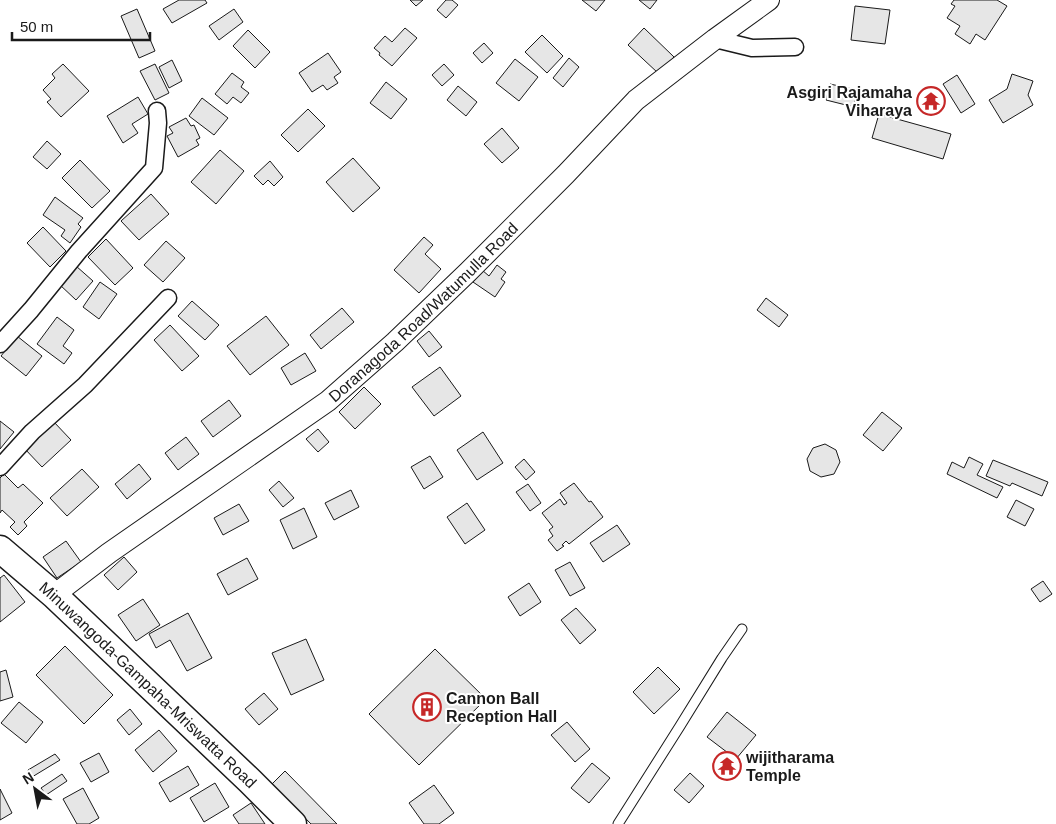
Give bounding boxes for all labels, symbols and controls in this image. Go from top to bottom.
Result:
scale bar [12,10,150,42]
text: 50 m [20,18,53,35]
place label: Asgiri Rajamaha Viharaya [787,84,912,119]
temple icon: Asgiri Rajamaha Viharaya [916,86,946,116]
street label: Doranagoda Road/Watumulla Road [325,219,521,405]
street label: Minuwangoda-Gampaha-Mriswatta Road [36,578,260,791]
place label: Cannon Ball Reception Hall [446,690,557,725]
building icon: Cannon Ball Reception Hall [412,692,442,722]
place label: wijitharama Temple [745,749,834,784]
temple icon: wijitharama Temple [712,751,742,781]
north arrow [10,764,60,814]
text: N [20,769,37,787]

